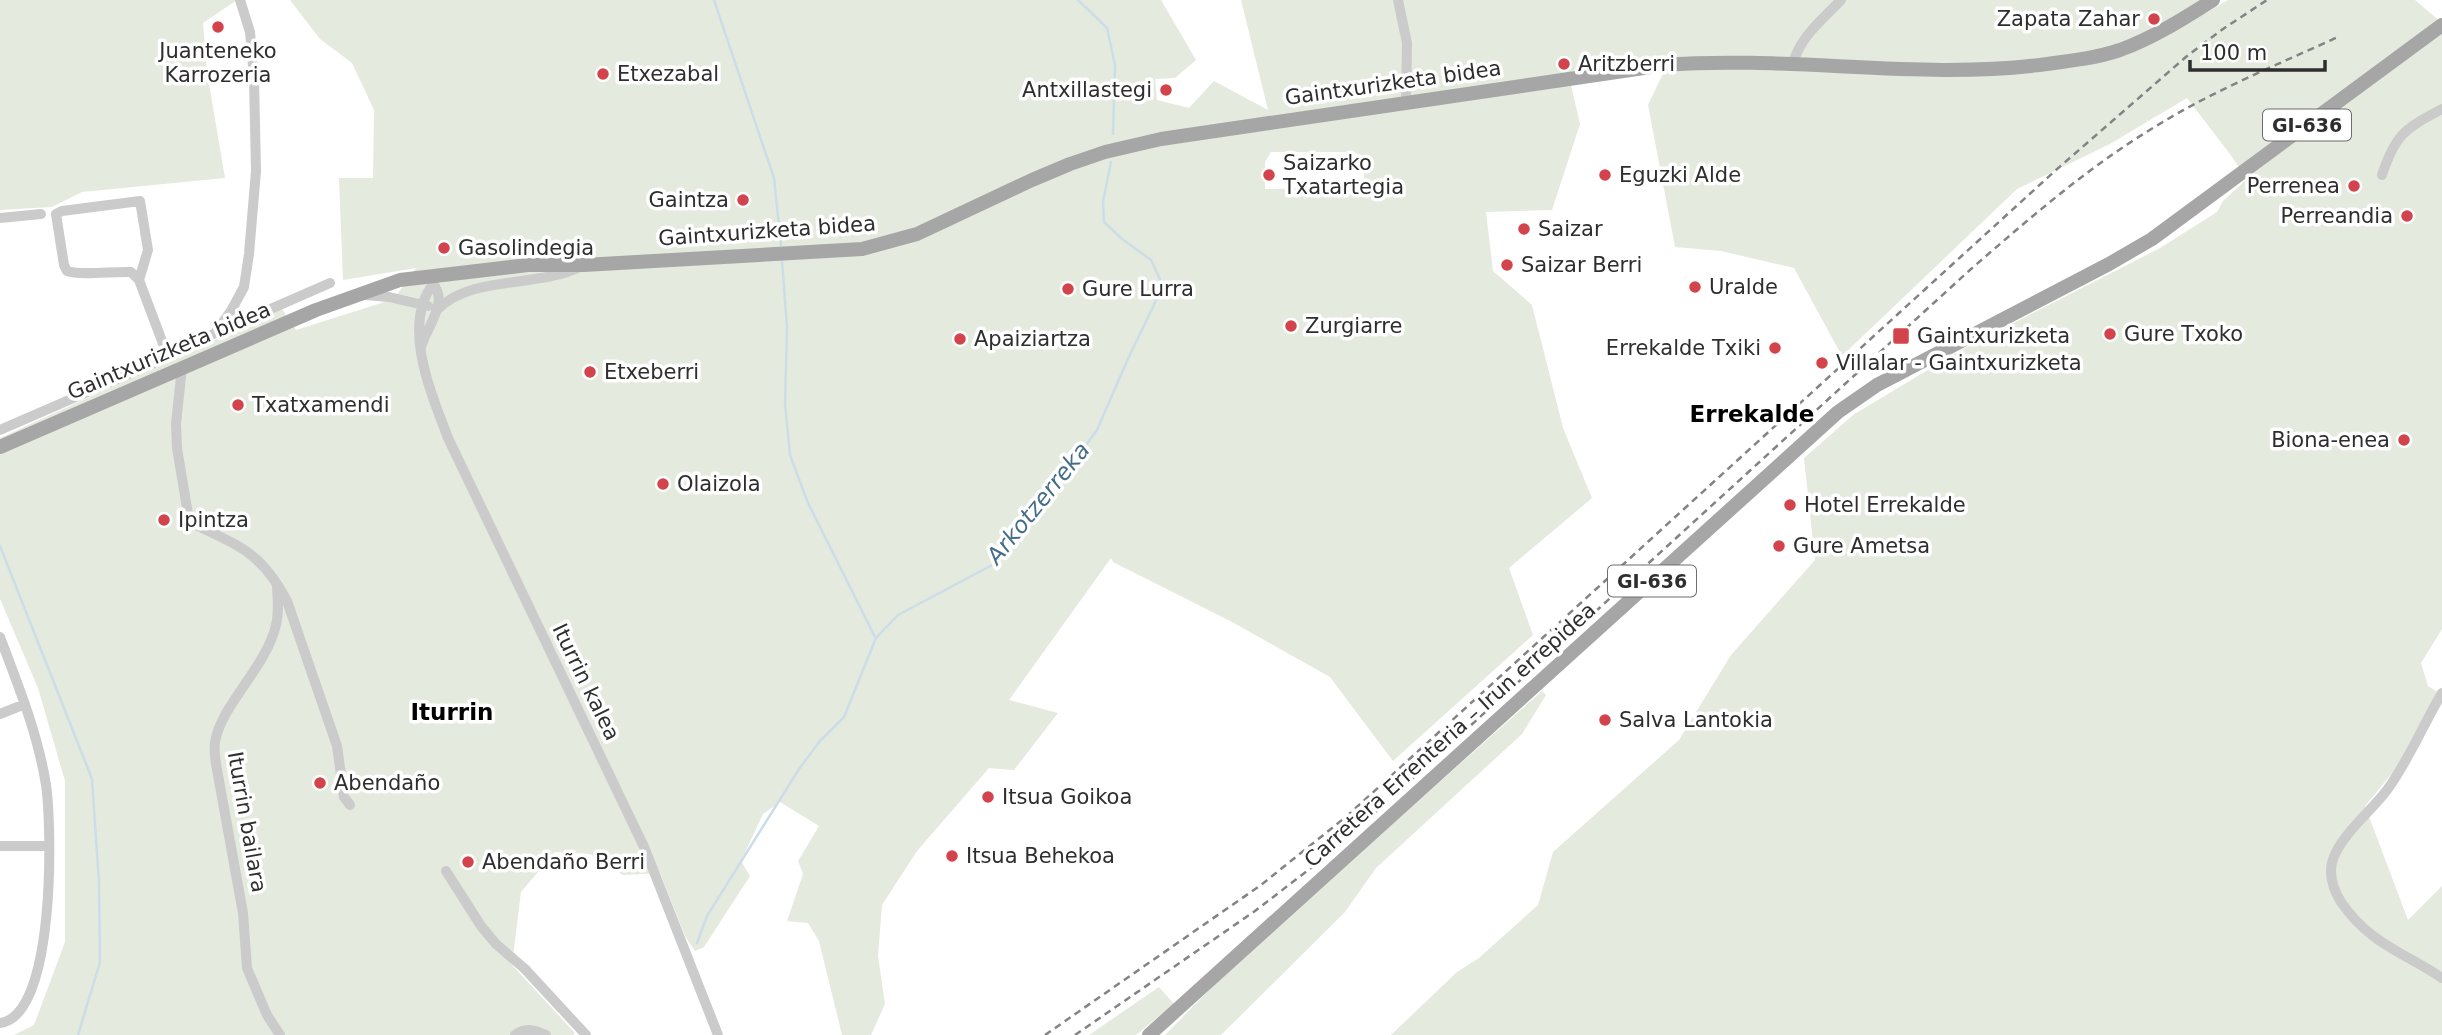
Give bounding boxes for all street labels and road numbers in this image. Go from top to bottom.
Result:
street label: Gaintxurizketa bidea [1283,56,1503,110]
road number: GI-636 [2263,110,2351,140]
street label: Gaintxurizketa bidea [657,211,877,251]
street label: Gaintxurizketa bidea [64,297,274,405]
road number: GI-636 [1608,566,1696,596]
street label: Carretera Errenteria – Irun errepidea [1300,598,1600,872]
street label: Iturrin kalea [547,620,625,744]
street label: Iturrin bailara [223,750,271,894]

